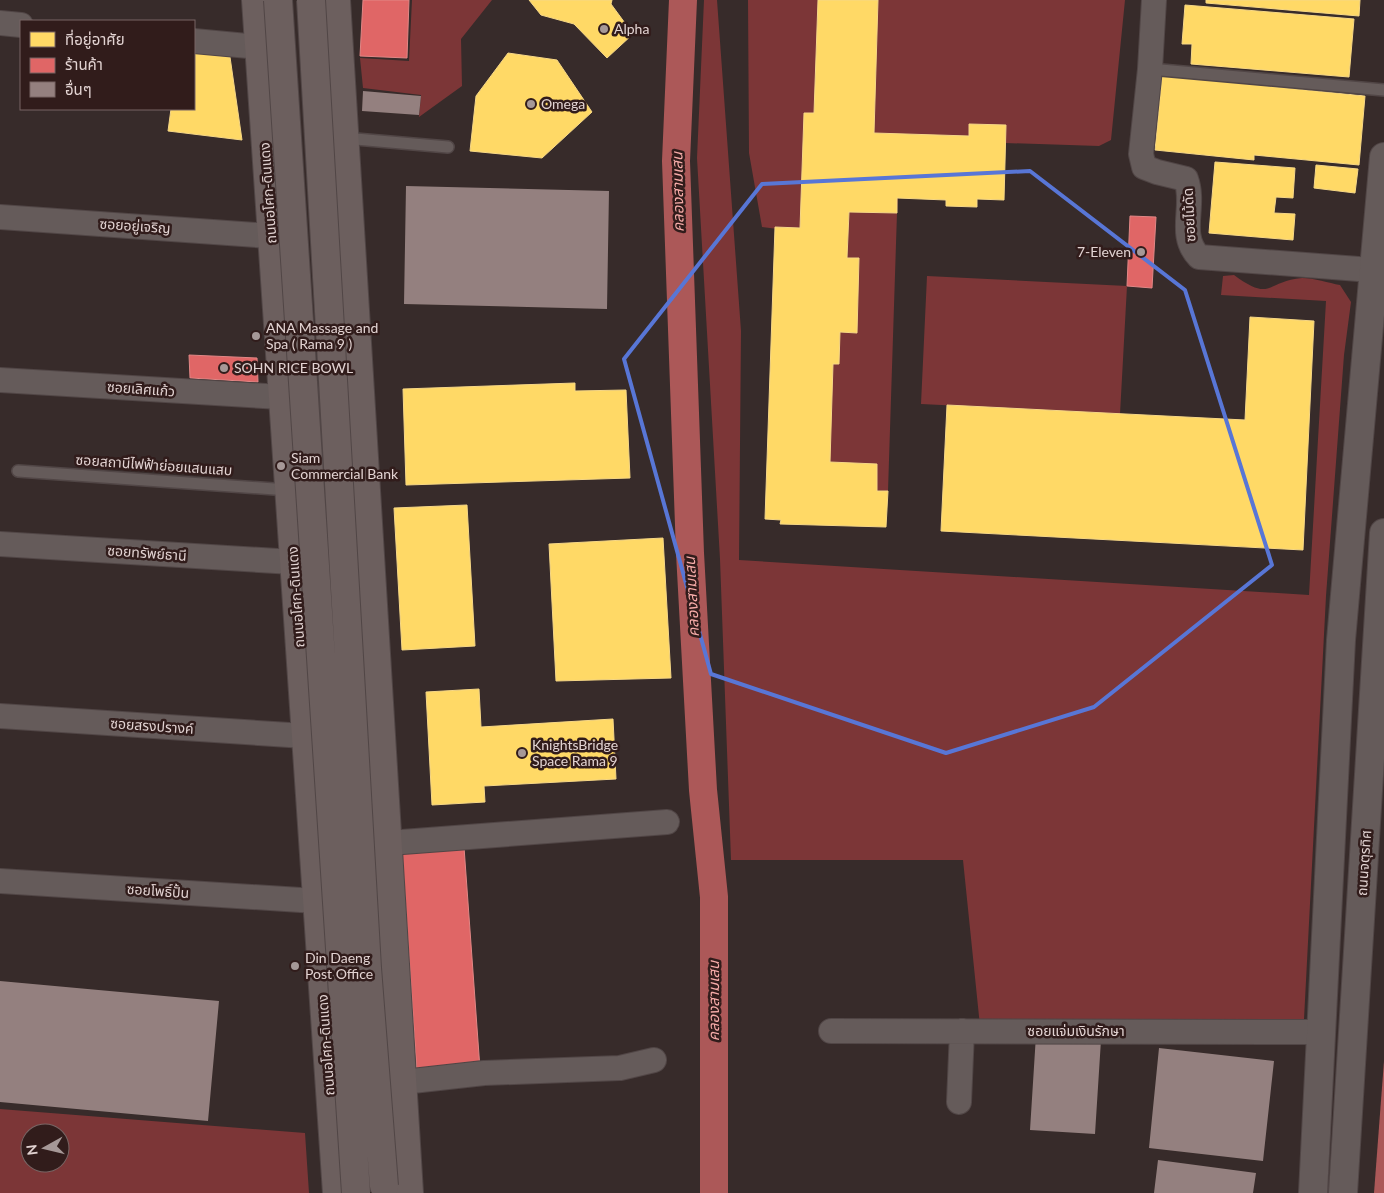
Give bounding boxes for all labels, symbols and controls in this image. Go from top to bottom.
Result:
legend [20,20,195,110]
place label: Alpha [614,20,649,37]
marker: Alpha [598,23,610,35]
text: ที่อยู่อาศัย [65,29,125,49]
text: ร้านค้า [65,55,103,73]
text: อื่นๆ [65,79,92,98]
place label: Omega [541,95,585,112]
marker: Omega [525,98,537,110]
street label: ถนนอโศก-ดินแดง [255,142,280,244]
water label: คลองสามเสน [667,151,687,232]
street label: ซอยไม้ดัด [1179,187,1198,243]
street label: ซอยอยู่เจริญ [99,215,171,237]
place label: 7-Eleven [1077,243,1131,260]
marker: 7-Eleven [1135,246,1147,258]
place label: ANA Massage and Spa ( Rama 9 ) [266,319,378,352]
marker: ANA Massage and Spa ( Rama 9 ) [250,330,262,342]
place label: SOHN RICE BOWL [234,359,353,376]
marker: SOHN RICE BOWL [218,362,230,374]
street label: ซอยเลิศแก้ว [106,378,176,399]
place label: Siam Commercial Bank [291,449,399,482]
street label: ซอยสถานีไฟฟ้าย่อยแสนแสบ [75,451,233,478]
marker: Siam Commercial Bank [275,460,287,472]
street label: ซอยทรัพย์ธานี [107,541,187,564]
street label: ถนนอโศก-ดินแดง [283,546,308,648]
water label: คลองสามเสน [680,556,702,638]
street label: ซอยสรงปรางค์ [110,714,194,737]
place label: KnightsBridge Space Rama 9 [532,736,618,769]
marker: KnightsBridge Space Rama 9 [516,747,528,759]
street label: ถนนจตุรทิศ [1353,829,1375,897]
street label: ซอยโพธิ์ปั้น [126,879,190,901]
place label: Din Daeng Post Office [305,949,373,982]
marker: Din Daeng Post Office [289,960,301,972]
water label: คลองสามเสน [704,960,722,1041]
street label: ถนนอโศก-ดินแดง [313,994,338,1096]
street label: ซอยแจ่มเงินรักษา [1027,1022,1125,1039]
north arrow [20,1123,70,1173]
text: N [22,1143,41,1156]

